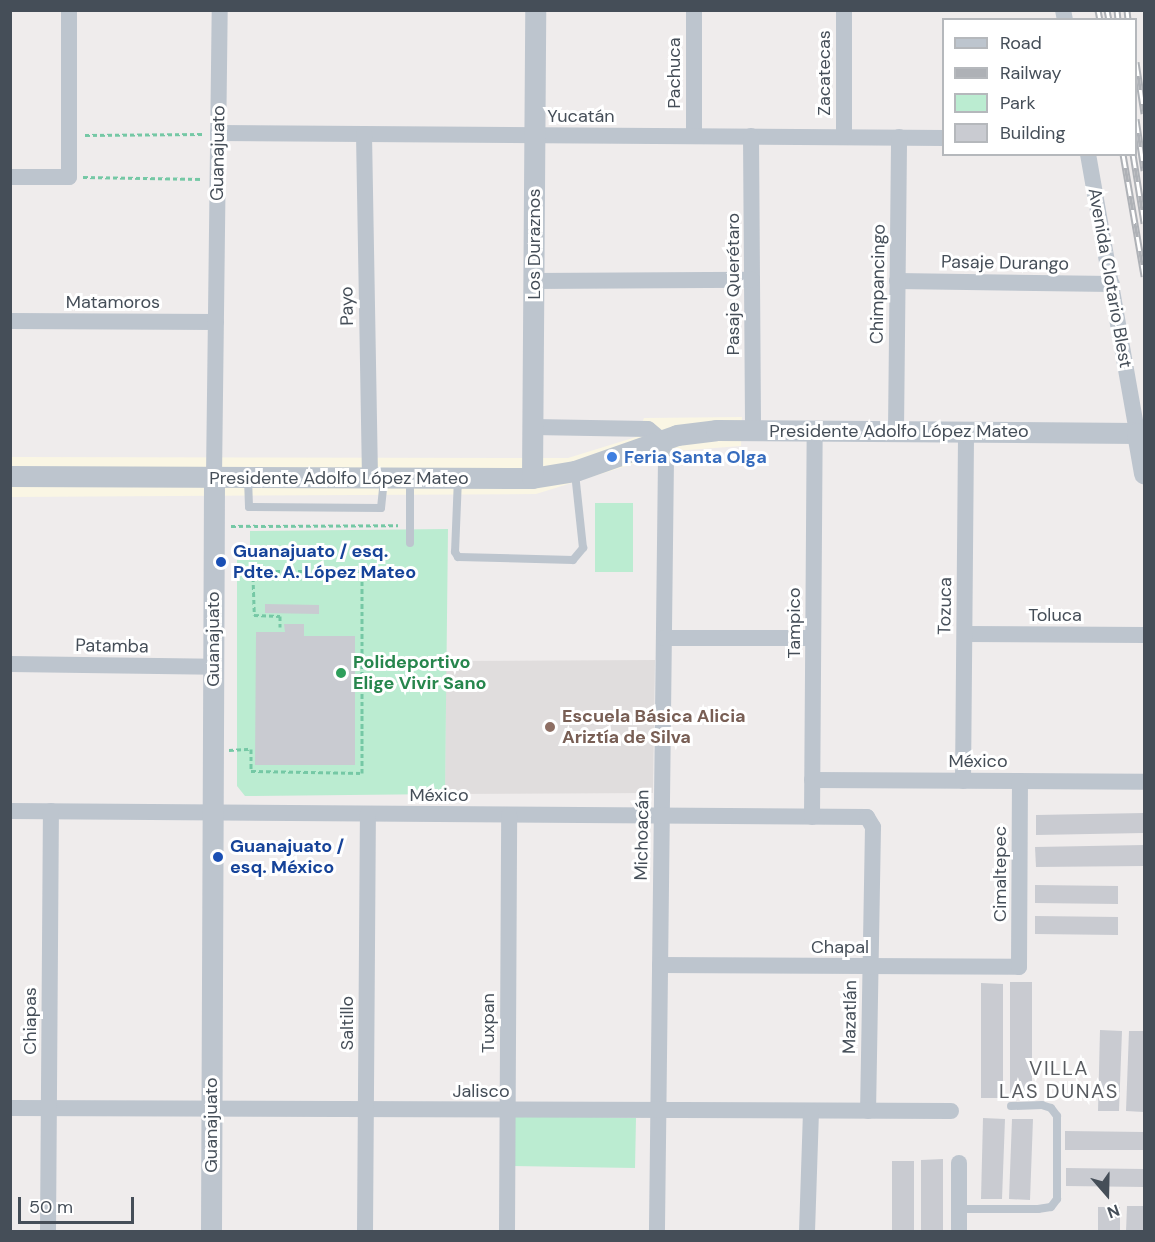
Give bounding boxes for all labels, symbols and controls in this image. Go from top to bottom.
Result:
legend [942,18,1137,156]
street label: Zacatecas [813,30,835,116]
text: Road [1000,31,1042,55]
street label: Pachuca [663,38,685,108]
text: Railway [1000,61,1062,85]
text: Park [1000,91,1036,115]
street label: Guanajuato [206,105,230,201]
street label: Yucatán [547,105,615,127]
text: Building [1000,121,1065,145]
street label: Avenida Clotario Blest [1084,186,1136,370]
street label: Los Duraznos [523,188,545,300]
street label: Pasaje Querétaro [722,213,744,355]
street label: Chimpancingo [866,224,890,344]
street label: Pasaje Durango [941,251,1069,275]
street label: Payo [336,286,358,326]
street label: Matamoros [66,291,160,313]
street label: Presidente Adolfo López Mateo [769,420,1029,442]
place label: Feria Santa Olga [624,446,767,468]
marker: Feria Santa Olga [605,450,619,464]
street label: Presidente Adolfo López Mateo [209,467,469,489]
place label: Guanajuato / esq. Pdte. A. López Mateo [233,541,416,584]
marker: Guanajuato / esq. Pdte. A. López Mateo [214,555,228,569]
street label: Tozuca [934,577,956,635]
street label: Tampico [783,587,805,659]
street label: Guanajuato [202,591,224,687]
street label: Toluca [1028,604,1082,626]
street label: Patamba [75,635,149,657]
place label: Polideportivo Elige Vivir Sano [353,652,487,694]
marker: Polideportivo Elige Vivir Sano [334,666,348,680]
place label: Escuela Básica Alicia Ariztía de Silva [562,706,746,748]
marker: Escuela Básica Alicia Ariztía de Silva [543,720,557,734]
street label: México [948,750,1008,772]
street label: México [409,784,469,806]
street label: Michoacán [630,789,654,881]
street label: Cimaltepec [989,826,1011,922]
place label: Guanajuato / esq. México [230,836,344,878]
marker: Guanajuato / esq. México [211,850,225,864]
street label: Chapal [811,936,869,958]
street label: Mazatlán [839,980,861,1054]
street label: Chiapas [19,987,41,1055]
street label: Tuxpan [477,993,499,1053]
street label: Saltillo [336,996,358,1050]
district label: VILLA LAS DUNAS [999,1057,1119,1104]
street label: Guanajuato [200,1077,222,1173]
street label: Jalisco [452,1080,510,1102]
north arrow [1077,1164,1137,1224]
scale bar [21,1185,136,1223]
text: 50 m [29,1195,73,1219]
text: N [1104,1200,1122,1223]

